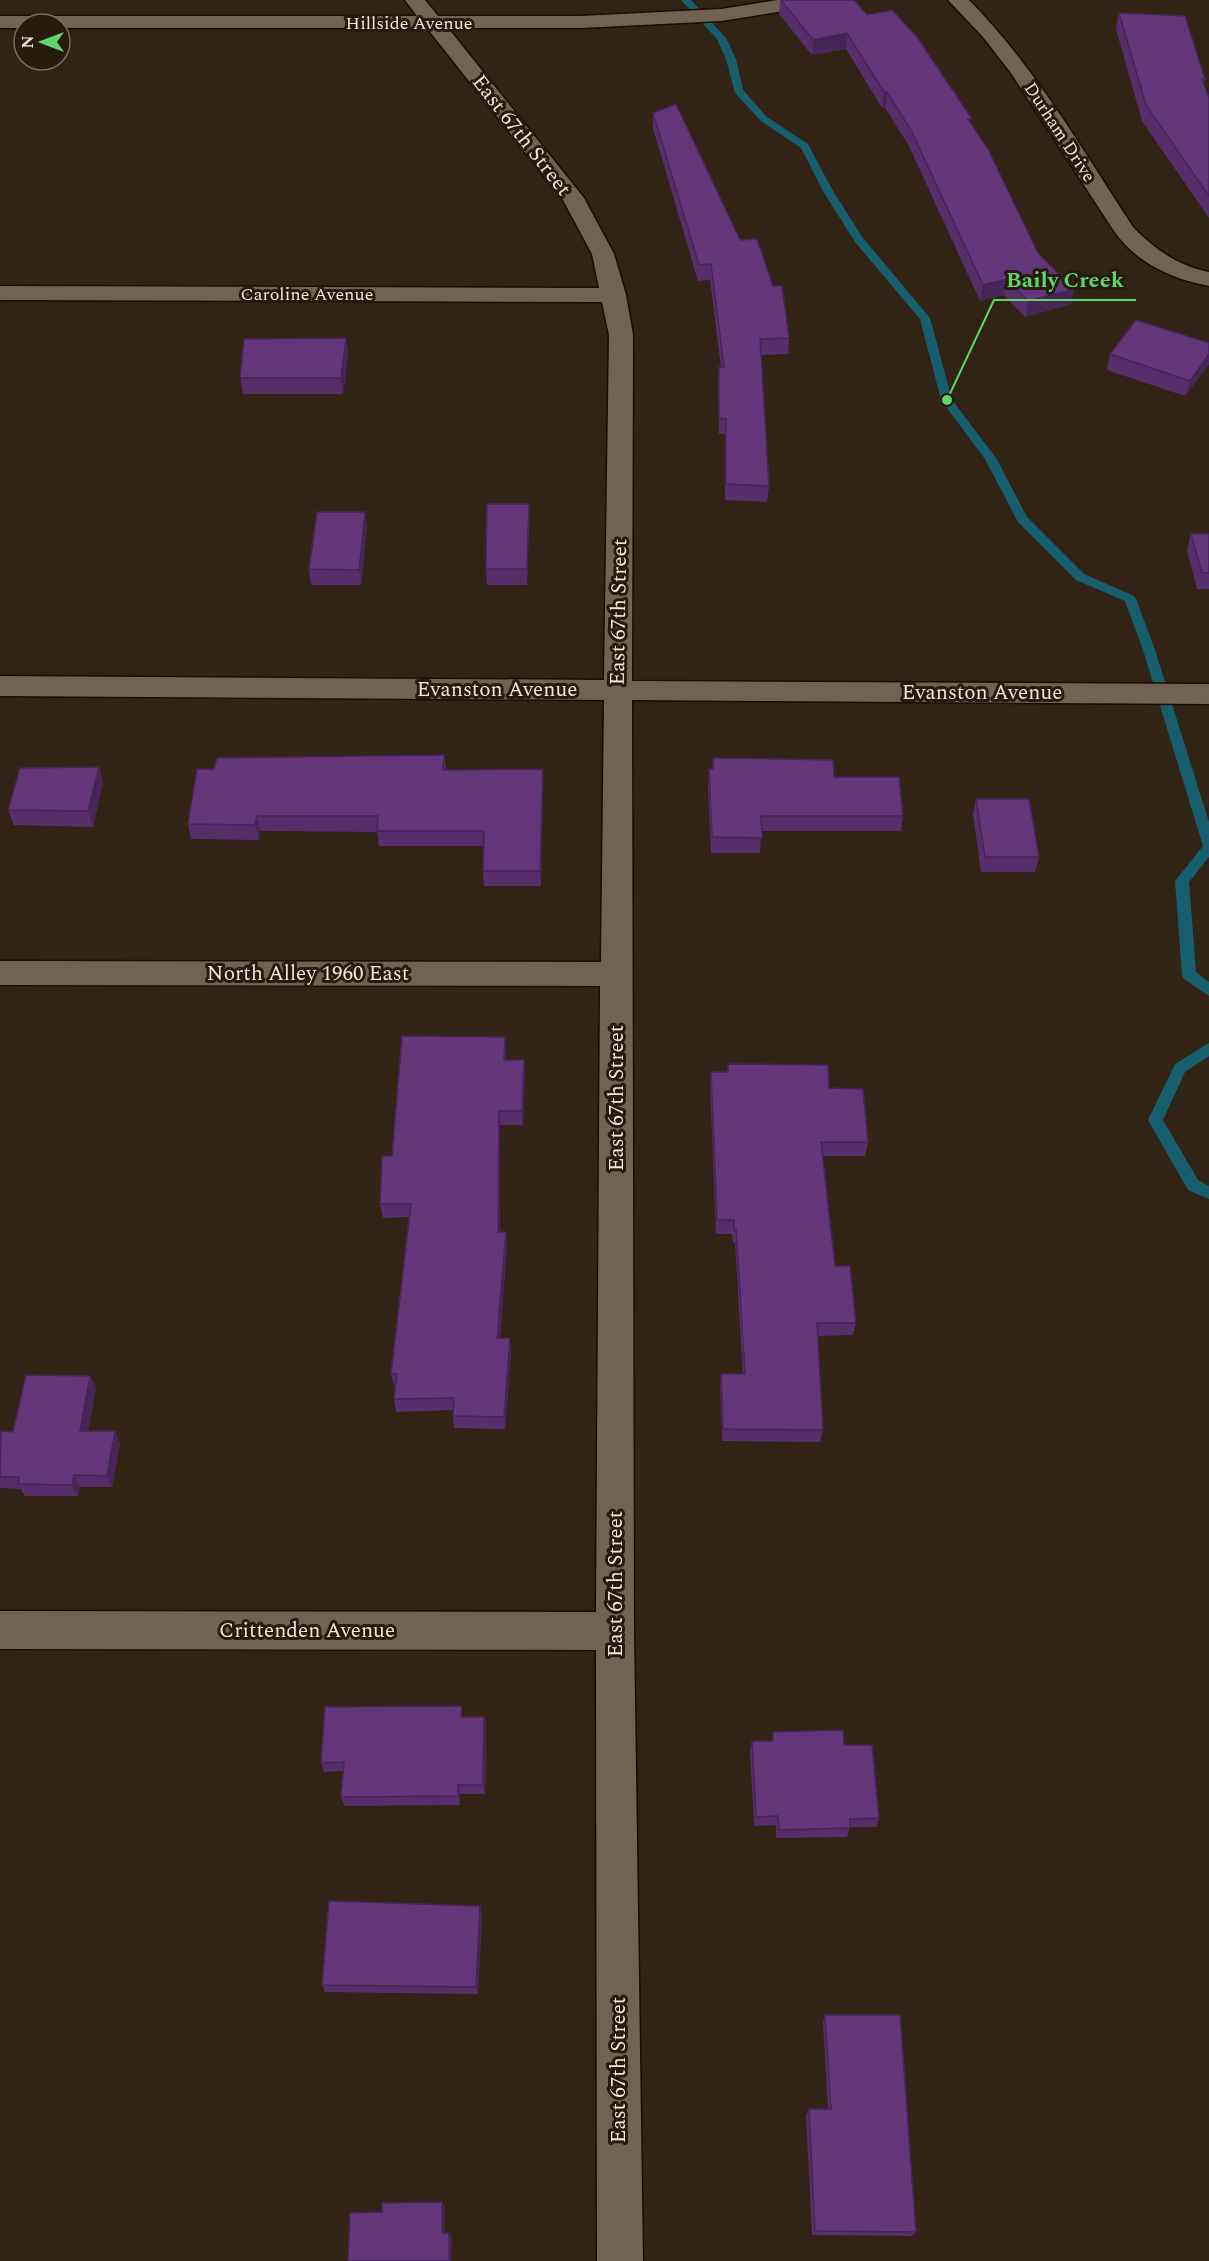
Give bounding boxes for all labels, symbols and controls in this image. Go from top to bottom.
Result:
street label: Hillside Avenue [346,10,472,37]
north arrow [12,12,72,72]
text: N [16,35,40,49]
street label: East 67th Street [463,68,579,203]
street label: Durham Drive [1017,77,1102,188]
callout: Baily Creek [994,260,1136,300]
text: Baily Creek [1006,264,1125,297]
street label: Caroline Avenue [241,281,373,308]
street label: East 67th Street [602,538,636,686]
street label: Evanston Avenue [417,674,577,706]
street label: Evanston Avenue [902,677,1062,709]
street label: North Alley 1960 East [207,958,409,990]
street label: East 67th Street [601,1025,633,1171]
street label: East 67th Street [600,1511,632,1657]
street label: Crittenden Avenue [219,1615,395,1647]
street label: East 67th Street [603,1997,635,2143]

